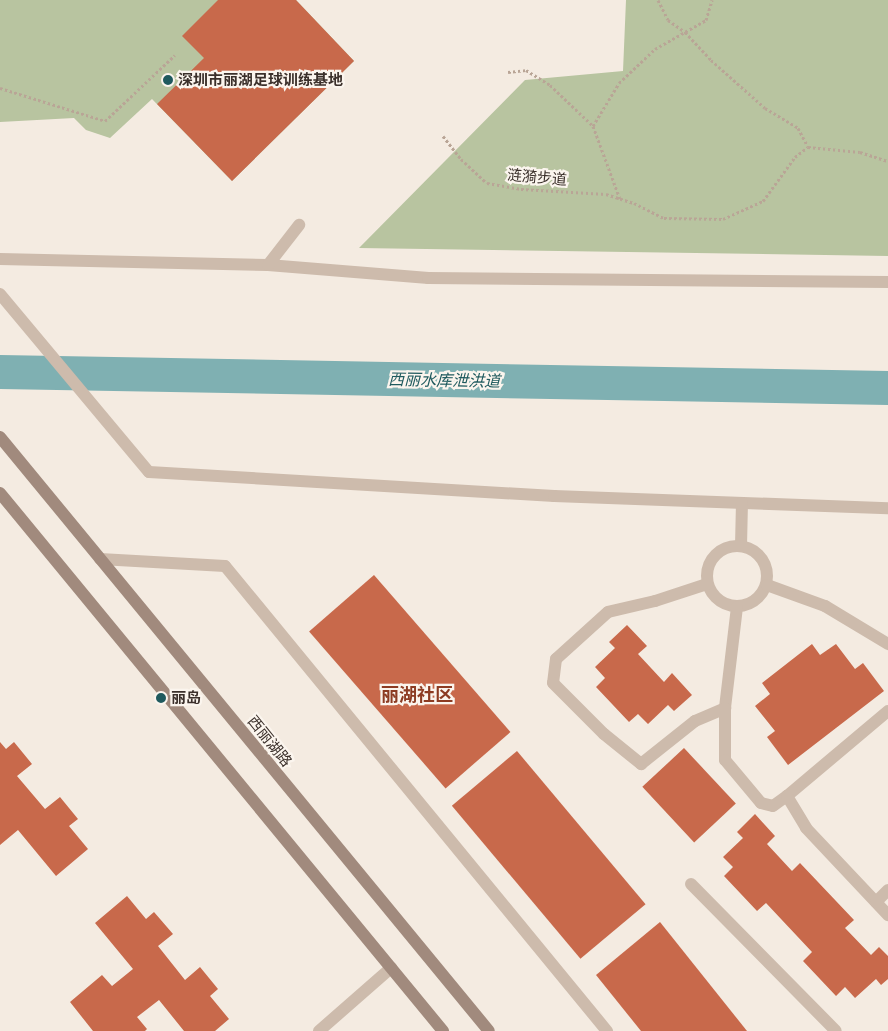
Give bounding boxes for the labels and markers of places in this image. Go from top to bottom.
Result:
place label: 深圳市丽湖足球训练基地 [178,71,343,89]
marker: 深圳市丽湖足球训练基地 [162,74,174,86]
place label: 丽岛 [171,689,201,707]
marker: 丽岛 [155,692,167,704]

